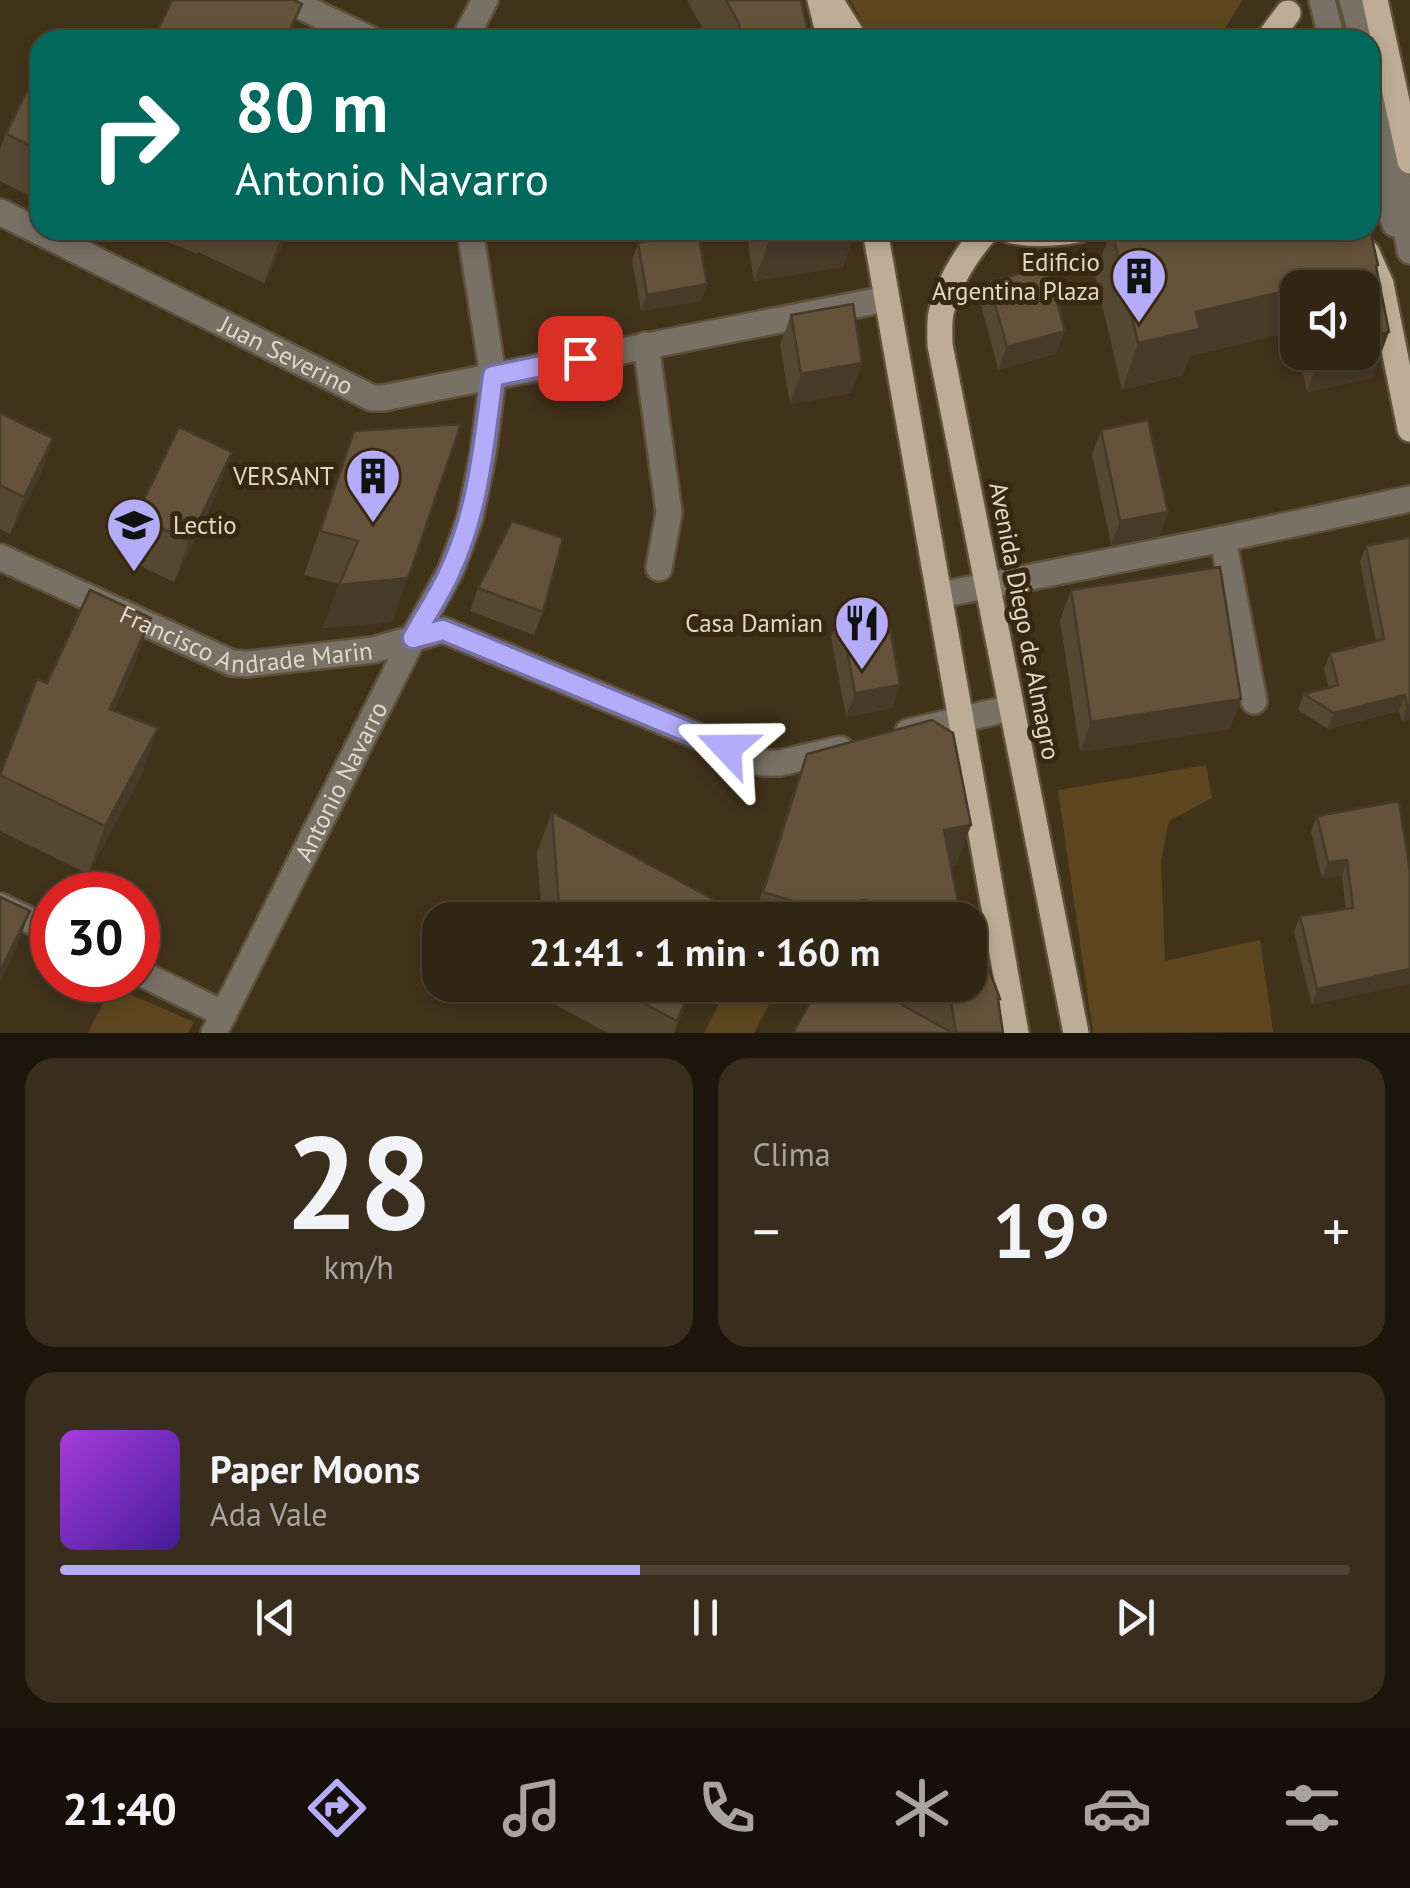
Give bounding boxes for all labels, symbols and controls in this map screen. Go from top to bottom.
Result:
text: 80 m [235,61,388,151]
icon: right [70,70,200,200]
text: Antonio Navarro [235,149,549,207]
place label: Edificio Argentina Plaza [932,246,1100,307]
building icon: Edificio Argentina Plaza [1109,246,1169,325]
map controls [1280,270,1380,370]
button: sound [1280,270,1380,370]
street label: Juan Severino [213,308,359,402]
pin [538,316,623,401]
icon: arrive [553,331,608,386]
building icon: VERSANT [343,446,403,525]
place label: VERSANT [232,460,334,492]
street label: Avenida Diego de Almagro [982,479,1068,763]
school or university icon: Lectio [104,495,164,574]
place label: Lectio [173,509,237,541]
restaurant icon: Casa Damian [832,593,892,672]
street label: Francisco Andrade Marin [115,598,374,680]
place label: Casa Damian [685,607,823,639]
street label: Antonio Navarro [287,696,394,866]
position arrow [675,696,779,800]
speed limit sign: 30 [30,872,160,1002]
text: 21:41 · 1 min · 160 m [529,927,880,976]
text: 28 [285,1097,432,1265]
text: Clima [753,1133,831,1175]
text: 19° [992,1182,1110,1279]
text: − [753,1195,780,1266]
text: + [1322,1195,1350,1266]
text: km/h [324,1246,394,1288]
text: Paper Moons [210,1444,420,1493]
text: Ada Vale [210,1493,327,1535]
icon: previous [248,1590,303,1645]
icon: pause [678,1590,733,1645]
icon: next [1108,1590,1163,1645]
icon: directions [302,1773,372,1843]
icon: music [497,1773,567,1843]
icon: phone [692,1773,762,1843]
icon: climate [887,1773,957,1843]
icon: car [1082,1773,1152,1843]
icon: filters [1277,1773,1347,1843]
text: 21:40 [63,1779,177,1837]

